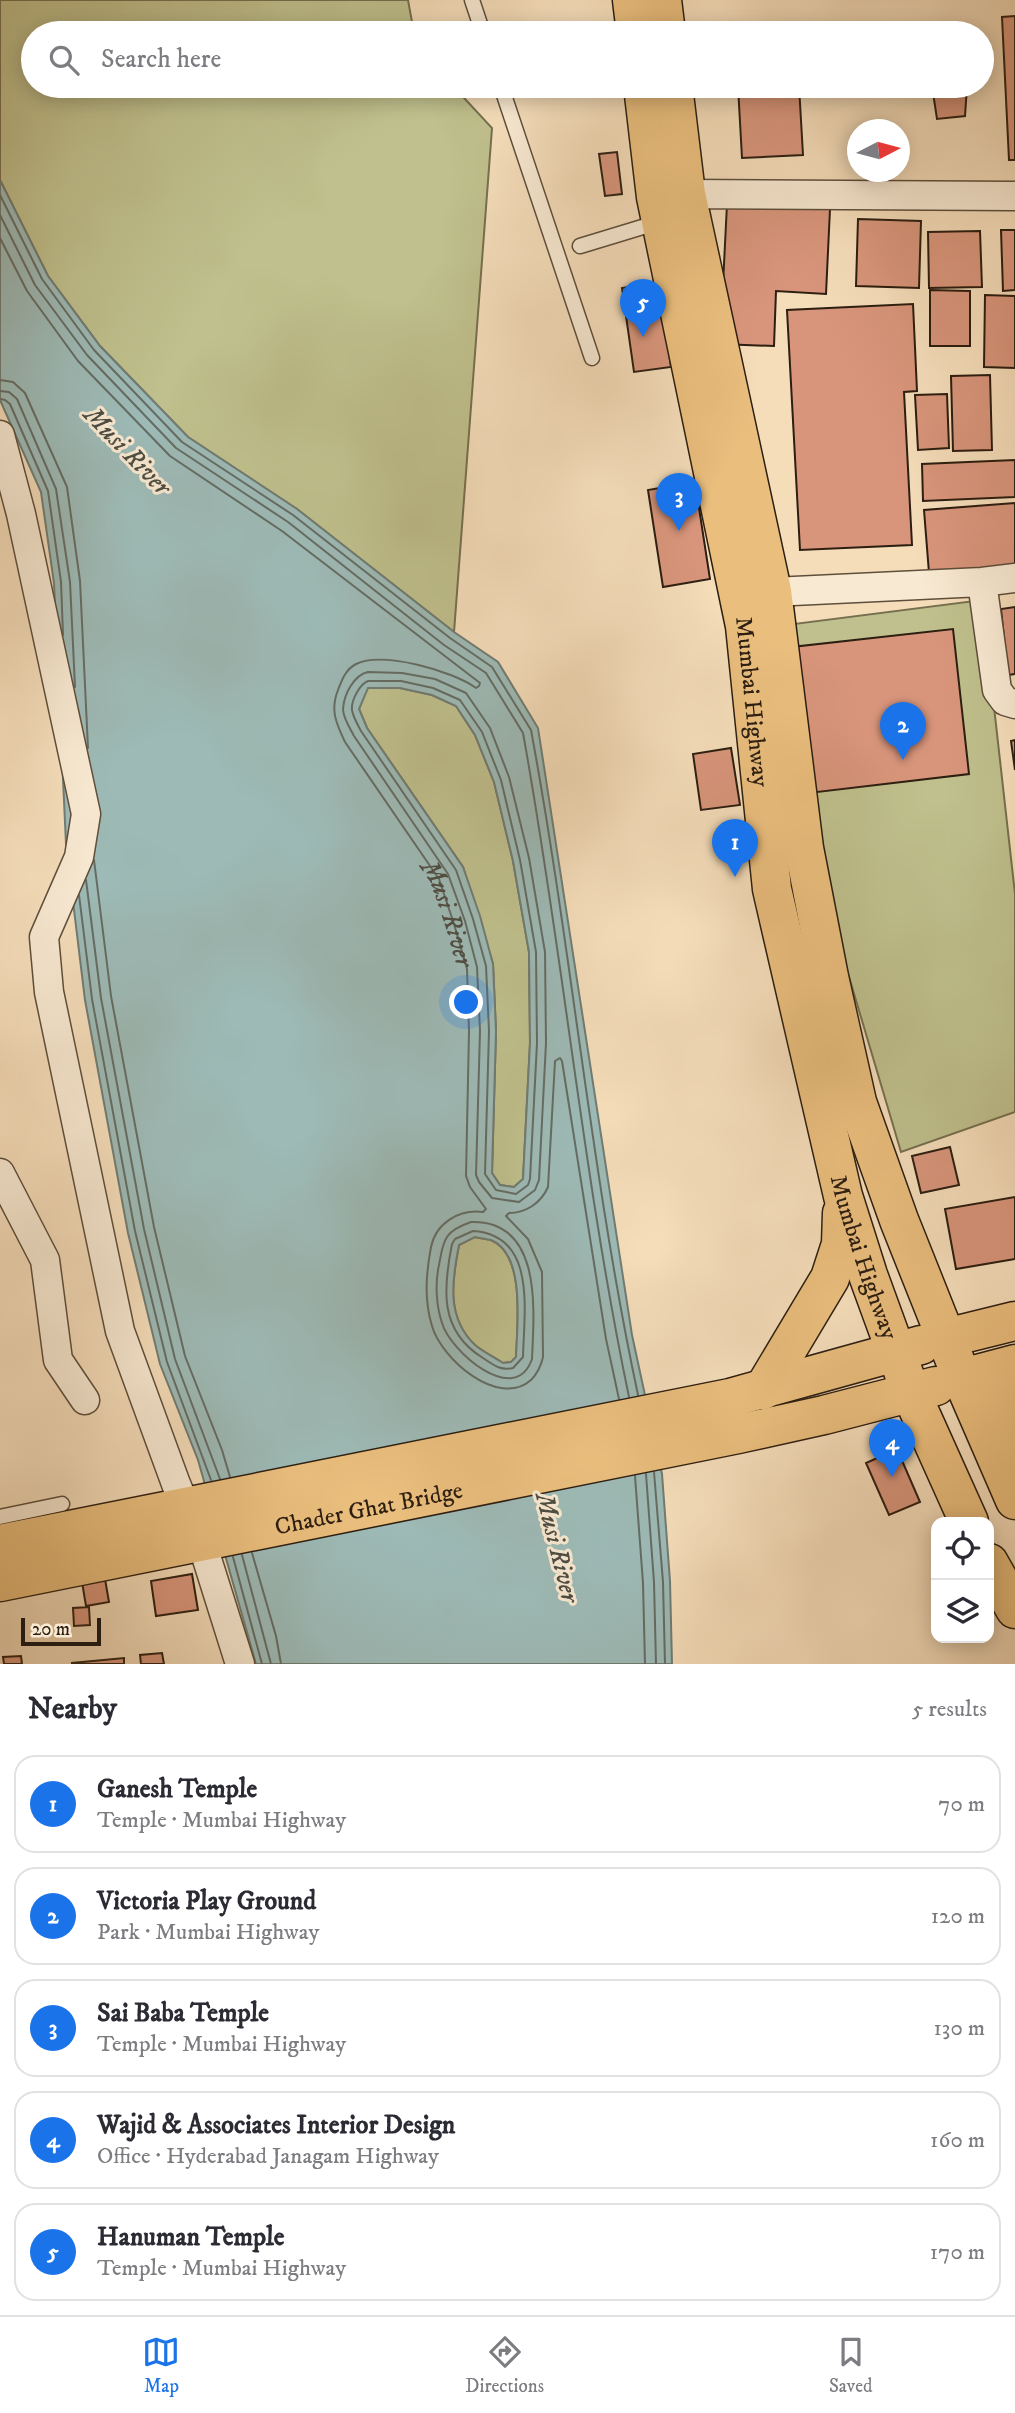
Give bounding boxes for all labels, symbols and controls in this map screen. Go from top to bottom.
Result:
search box [21,21,994,98]
icon: search [45,41,83,79]
text: Search here [101,43,221,76]
north arrow [847,119,910,182]
pin: 5 [620,279,666,337]
water label: Musi River [75,398,179,504]
pin: 3 [656,473,702,531]
street label: Mumbai Highway [728,615,776,789]
pin: 2 [880,702,926,760]
pin: 1 [712,819,758,877]
water label: Musi River [411,852,481,972]
your location [449,985,483,1019]
street label: Mumbai Highway [823,1172,904,1344]
pin: 4 [869,1419,915,1477]
street label: Chader Ghat Bridge [272,1476,466,1543]
water label: Musi River [527,1487,586,1607]
map controls [931,1517,994,1643]
button: locate [931,1517,994,1580]
button: layers [931,1580,994,1643]
scale bar [21,1615,102,1647]
text: 20 m [32,1618,70,1641]
text: Nearby [28,1691,117,1728]
text: 5 results [912,1695,987,1724]
text: Ganesh Temple [97,1773,257,1806]
text: 1 [49,1790,57,1819]
text: 70 m [938,1790,985,1819]
text: Temple · Mumbai Highway [97,1806,346,1835]
text: Victoria Play Ground [97,1885,316,1918]
text: 2 [47,1902,59,1931]
text: 120 m [931,1902,985,1931]
text: Park · Mumbai Highway [97,1918,319,1947]
text: Sai Baba Temple [97,1997,269,2030]
text: 3 [49,2014,57,2043]
text: 130 m [933,2014,985,2043]
text: Temple · Mumbai Highway [97,2030,346,2059]
text: Wajid & Associates Interior Design [97,2109,455,2142]
text: 4 [46,2126,60,2155]
text: 160 m [930,2126,985,2155]
text: Office · Hyderabad Janagam Highway [97,2142,439,2171]
text: Hanuman Temple [97,2221,284,2254]
text: 5 [47,2238,59,2267]
text: 170 m [930,2238,985,2267]
text: Temple · Mumbai Highway [97,2254,346,2283]
tab: Map [142,2333,180,2398]
tab: Directions [465,2333,544,2398]
tab: Saved [829,2333,873,2398]

